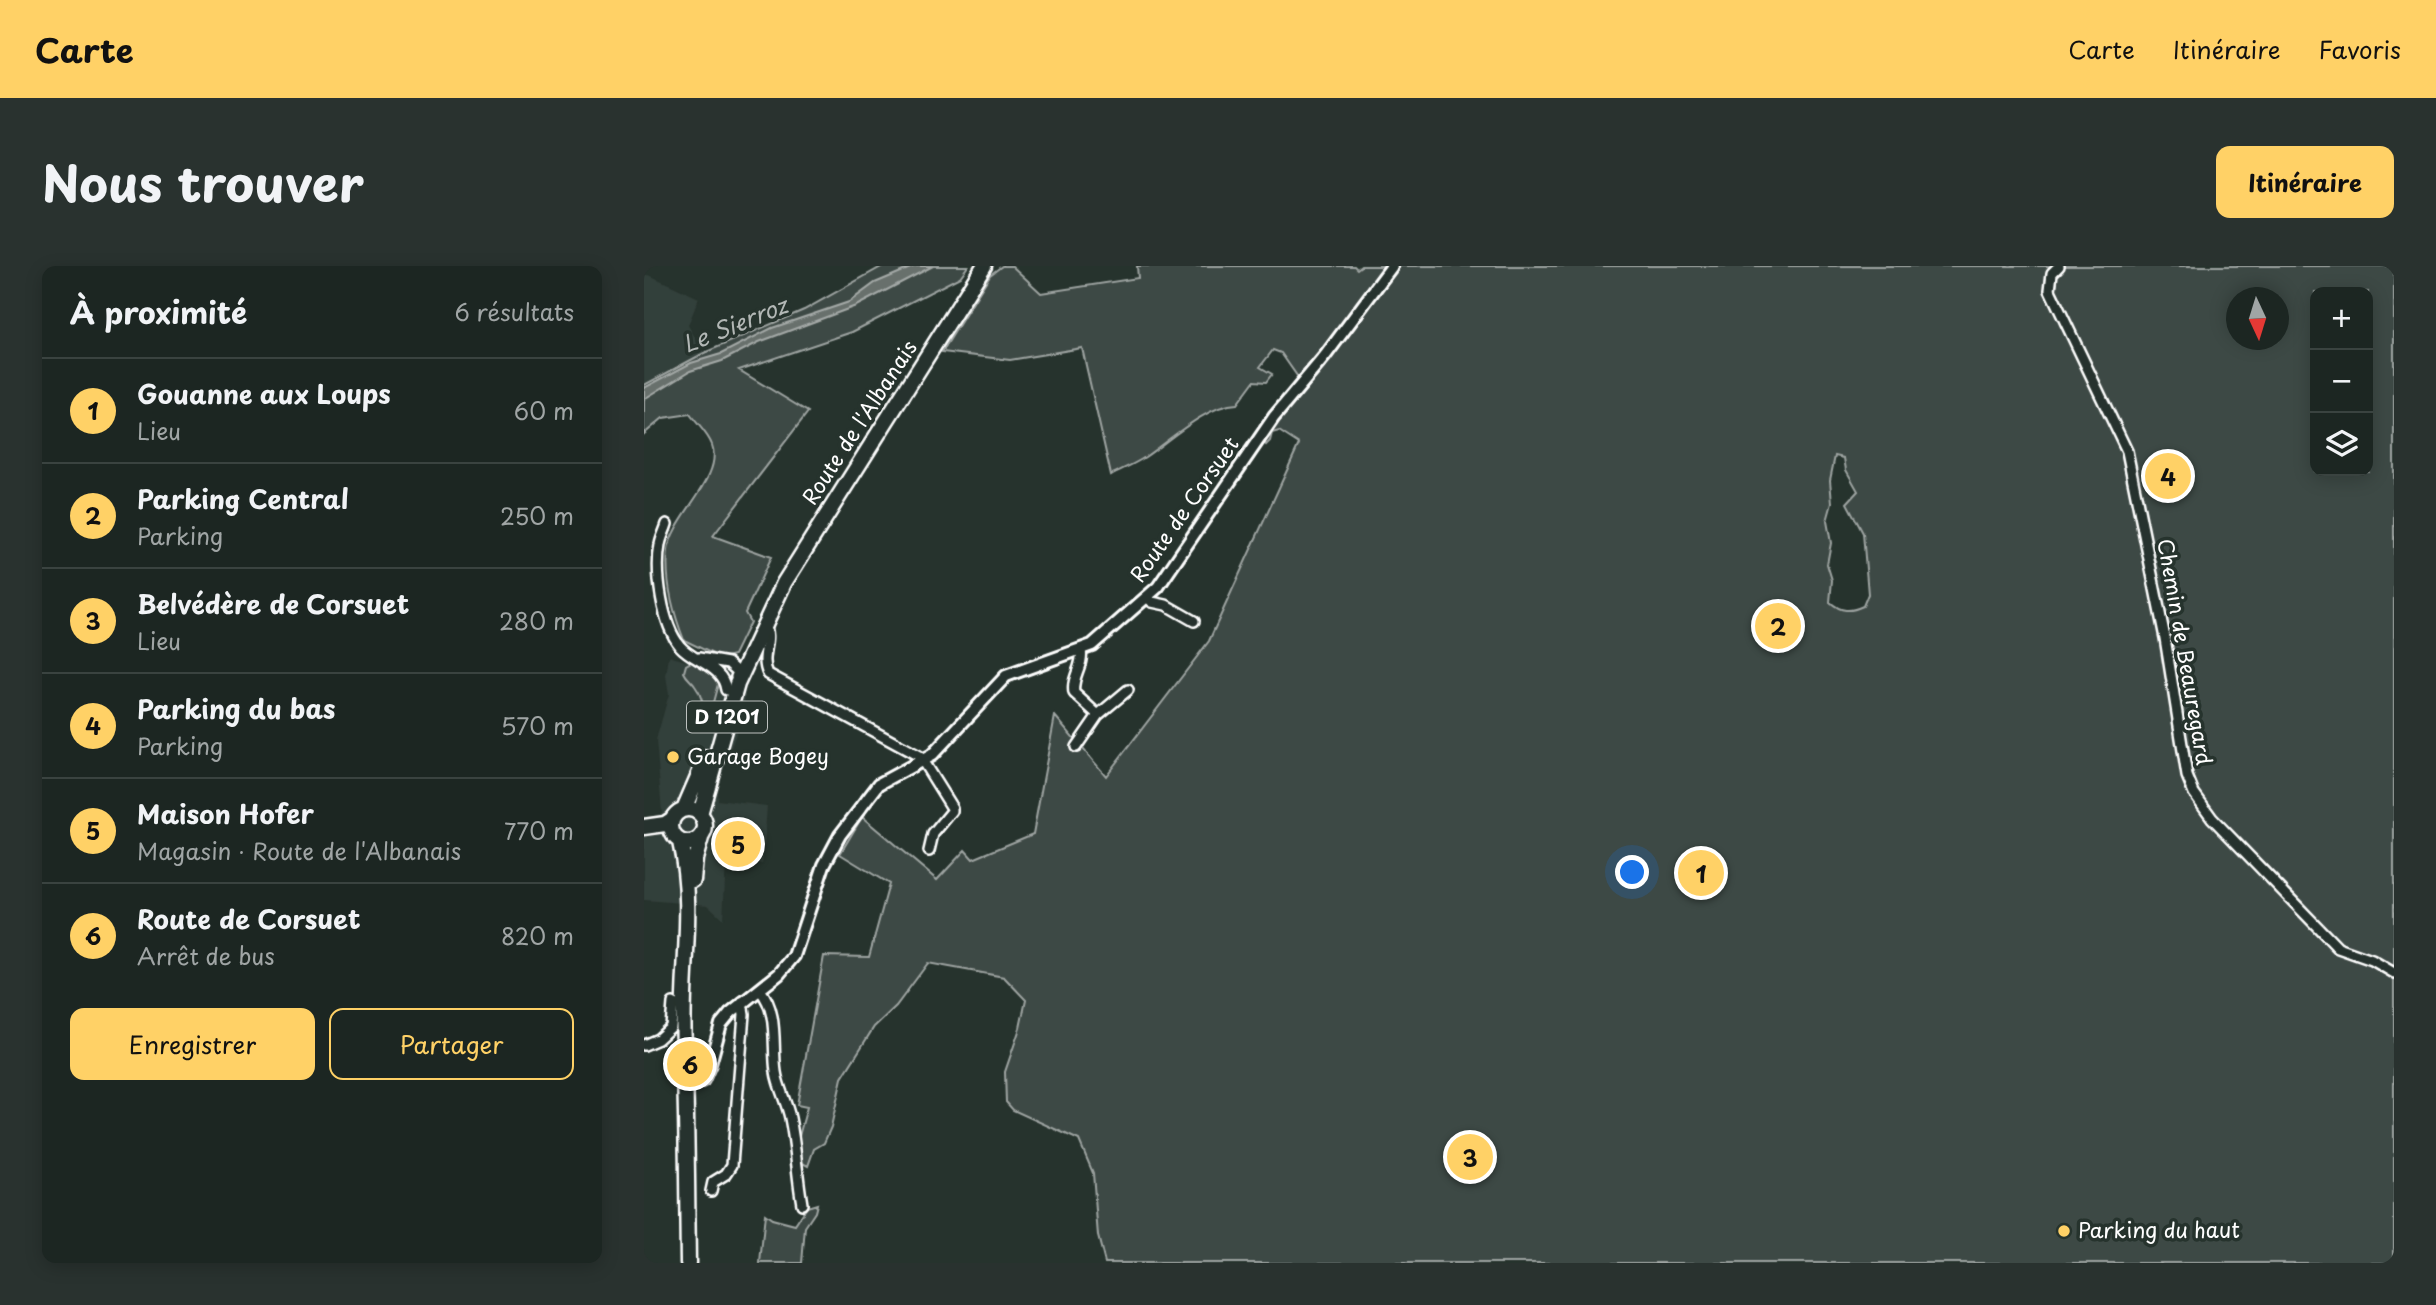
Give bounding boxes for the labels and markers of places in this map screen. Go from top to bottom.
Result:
pin: 4 [2145,450,2191,502]
pin: 2 [1755,600,1801,652]
place label: Garage Bogey [687,739,829,771]
marker: Garage Bogey [665,749,681,765]
pin: 5 [715,818,761,870]
pin: 1 [1678,847,1724,899]
pin: 6 [667,1038,713,1090]
pin: 3 [1447,1131,1493,1183]
place label: Parking du haut [2078,1213,2240,1245]
marker: Parking du haut [2056,1223,2072,1239]

